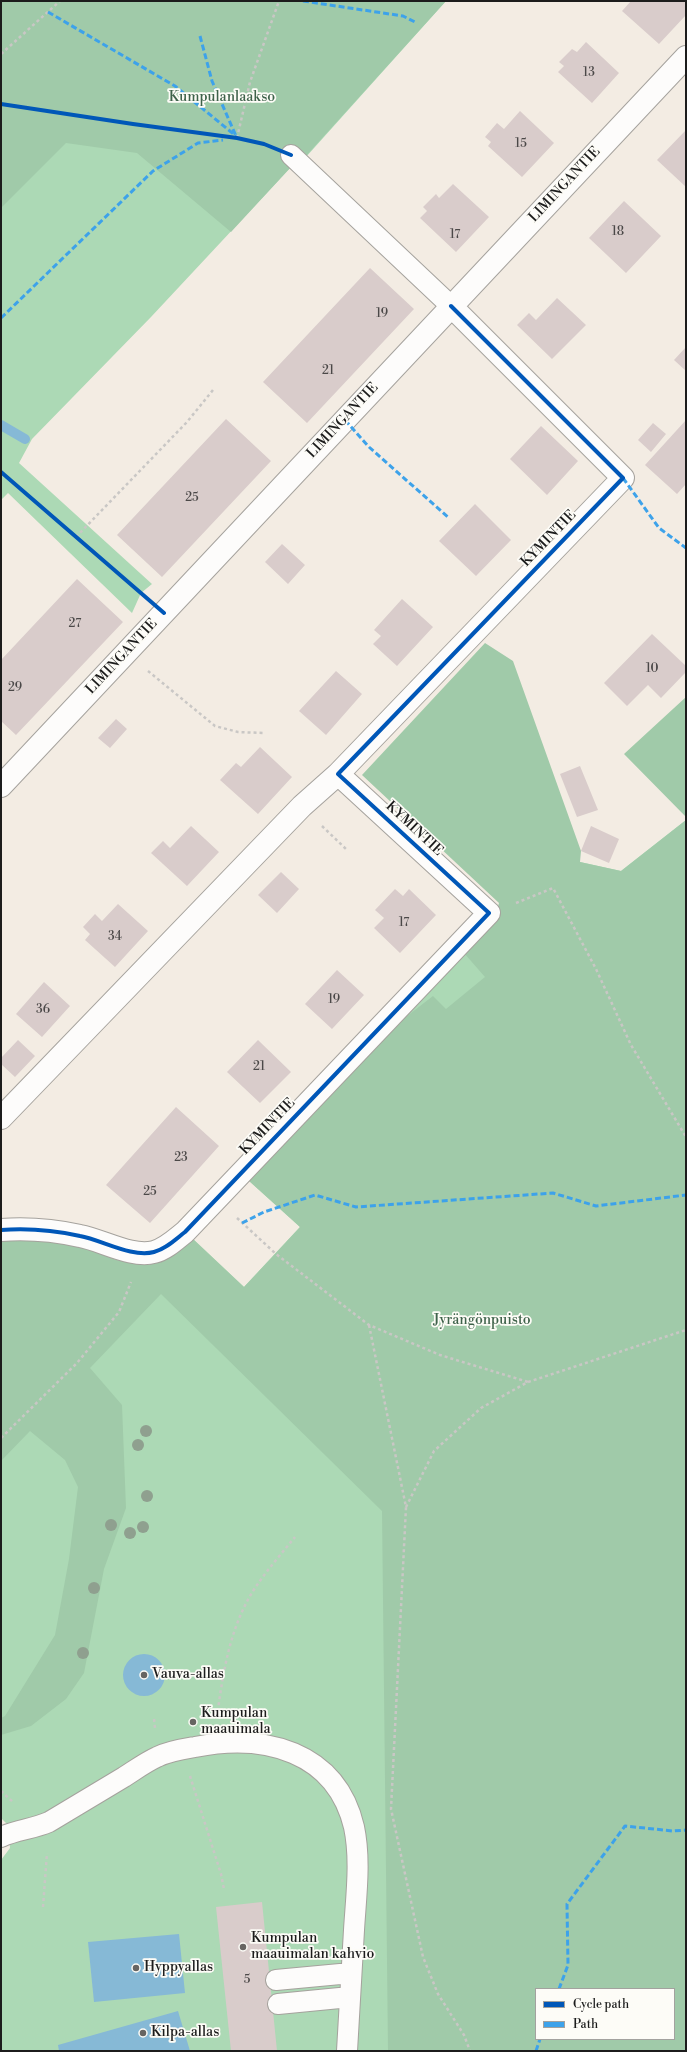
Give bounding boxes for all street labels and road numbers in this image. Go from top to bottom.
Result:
street label: LIMINGANTIE [526,144,604,226]
street label: LIMINGANTIE [304,380,382,462]
street label: KYMINTIE [518,507,580,571]
street label: LIMINGANTIE [83,616,161,698]
street label: KYMINTIE [382,798,446,860]
street label: KYMINTIE [237,1095,299,1159]

